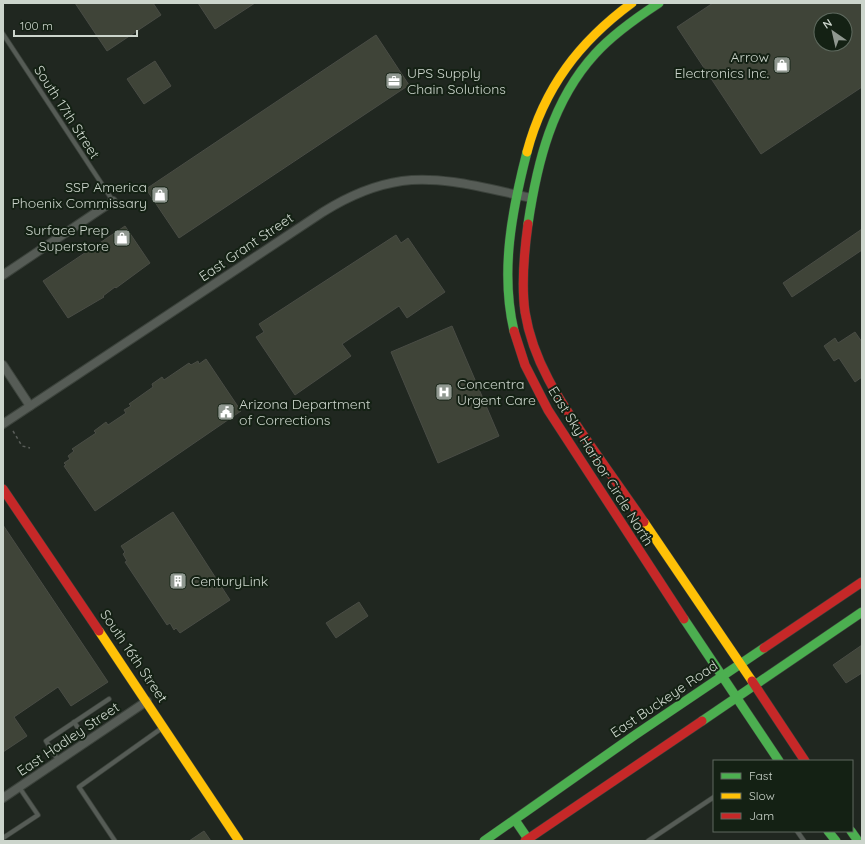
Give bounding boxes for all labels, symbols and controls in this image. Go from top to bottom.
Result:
scale bar [14,12,137,38]
north arrow [813,12,853,52]
text: N [820,16,835,32]
text: 100 m [20,18,53,33]
place label: Arrow Electronics Inc. [674,48,769,82]
shop icon: Arrow Electronics Inc. [772,55,792,75]
street label: South 17th Street [30,62,104,162]
place label: UPS Supply Chain Solutions [407,64,506,98]
office icon: UPS Supply Chain Solutions [384,71,404,91]
place label: SSP America Phoenix Commissary [11,178,147,212]
shop icon: SSP America Phoenix Commissary [150,185,170,205]
street label: East Grant Street [195,209,297,285]
place label: Surface Prep Superstore [25,221,109,255]
shop icon: Surface Prep Superstore [112,228,132,248]
place label: Concentra Urgent Care [457,375,536,409]
hospital icon: Concentra Urgent Care [434,382,454,402]
street label: East Sky Harbor Circle North [544,383,658,549]
place label: Arizona Department of Corrections [239,395,371,429]
public building icon: Arizona Department of Corrections [216,402,236,422]
building icon: CenturyLink [168,571,188,591]
place label: CenturyLink [191,572,268,590]
street label: South 16th Street [96,606,172,706]
street label: East Buckeye Road [607,657,721,741]
street label: East Hadley Street [13,698,123,780]
legend [713,760,853,832]
text: Fast [749,768,773,783]
text: Slow [749,788,775,803]
text: Jam [749,808,774,823]

